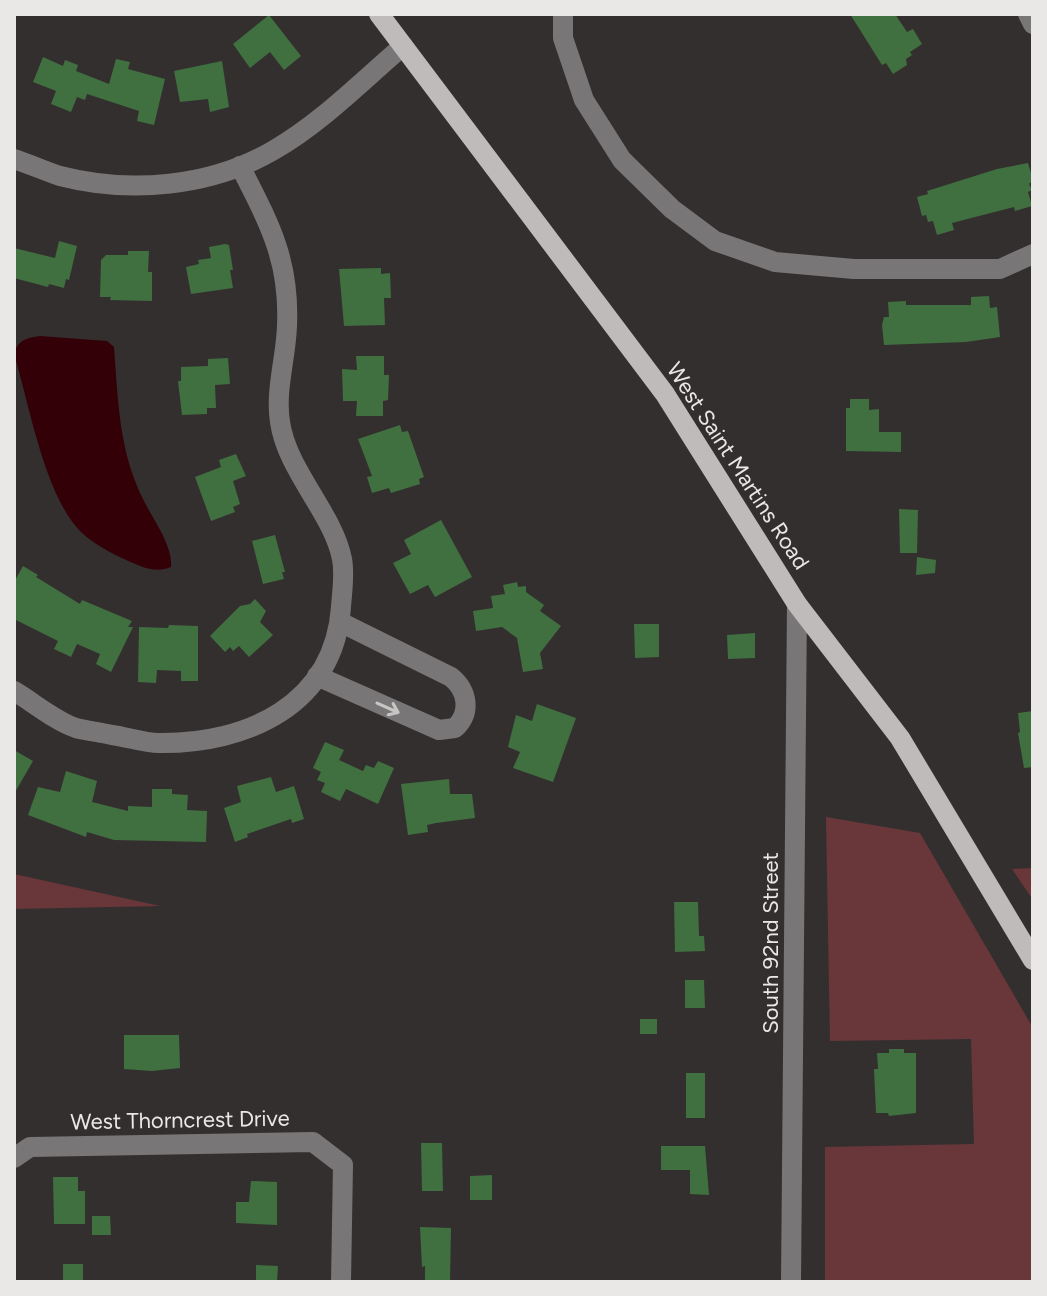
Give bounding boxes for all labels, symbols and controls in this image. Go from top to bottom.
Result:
street label: West Saint Martins Road [661,357,815,575]
one-way arrow [375,701,400,716]
street label: South 92nd Street [757,852,784,1034]
street label: West Thorncrest Drive [70,1105,290,1135]

